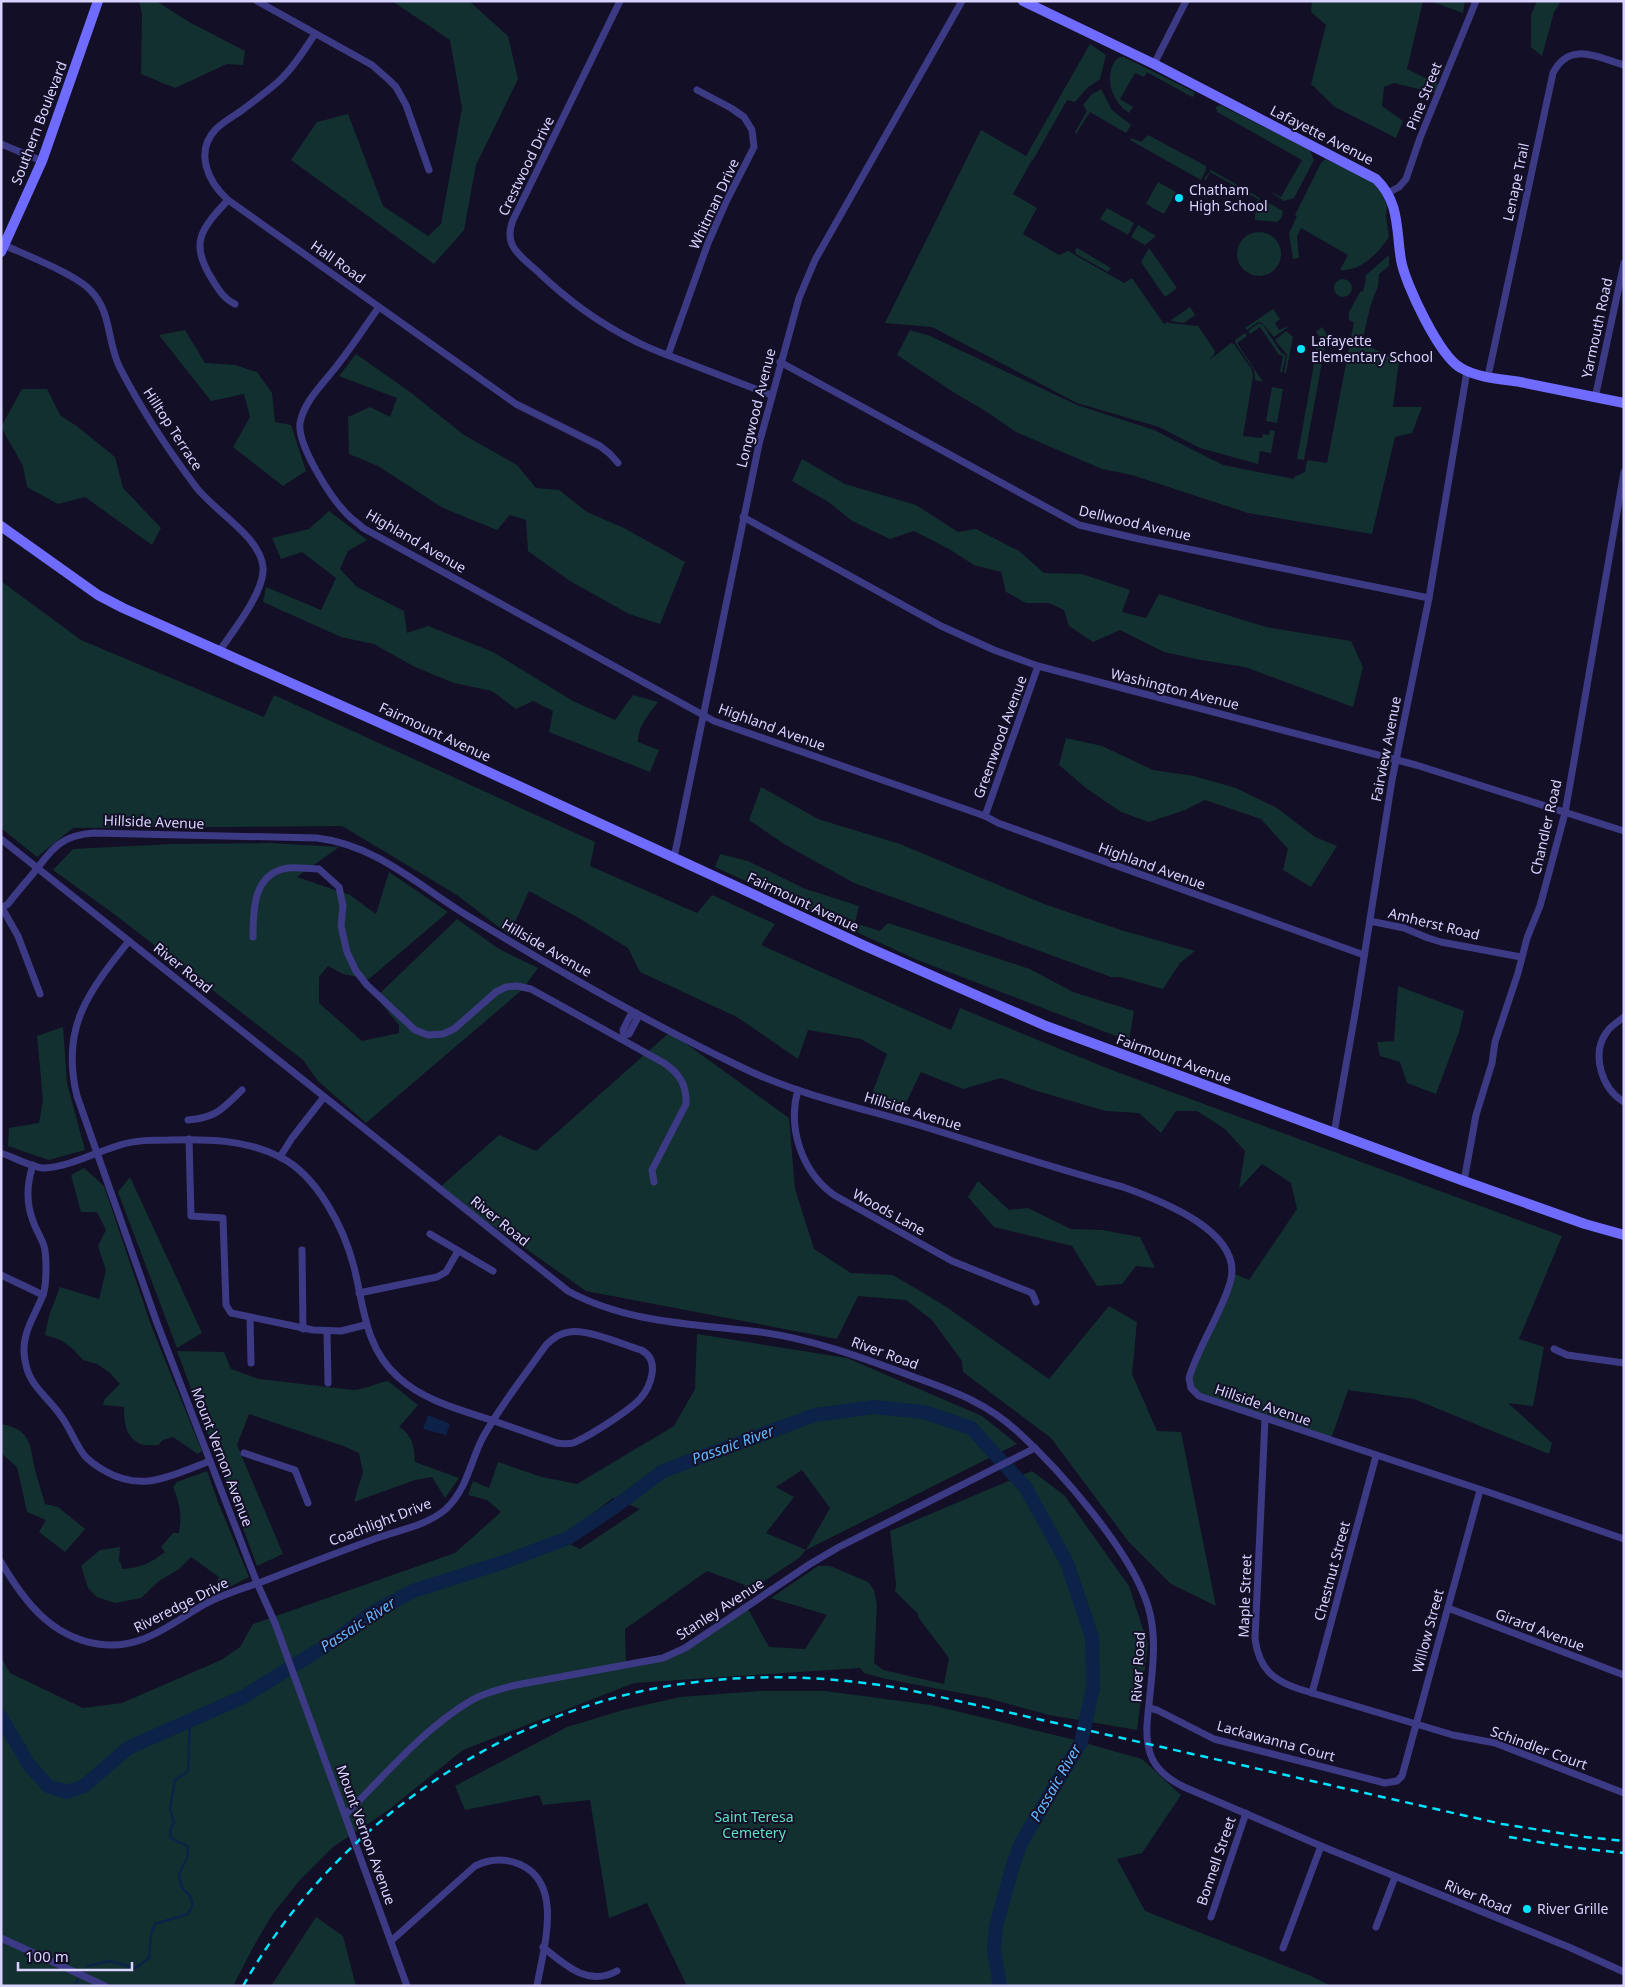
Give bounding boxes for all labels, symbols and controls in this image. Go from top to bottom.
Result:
street label: Southern Boulevard [6,58,71,187]
street label: Pine Street [1401,59,1446,132]
street label: Lafayette Avenue [1267,100,1377,169]
street label: Crestwood Drive [493,113,558,219]
street label: Lenape Trail [1498,141,1533,223]
street label: Whitman Drive [684,155,743,252]
place label: Chatham High School [1189,180,1268,215]
marker: Chatham High School [1173,192,1185,204]
street label: Hall Road [307,236,369,287]
street label: Yarmouth Road [1577,276,1616,380]
place label: Lafayette Elementary School [1311,331,1433,366]
marker: Lafayette Elementary School [1295,343,1307,355]
street label: Longwood Avenue [731,346,780,470]
street label: Hilltop Terrace [139,384,207,474]
street label: Dellwood Avenue [1077,500,1193,545]
street label: Highland Avenue [363,504,470,577]
street label: Washington Avenue [1109,663,1241,714]
street label: Greenwood Avenue [968,673,1031,801]
street label: Fairview Avenue [1366,695,1405,803]
street label: Fairmount Avenue [376,697,494,766]
street label: Highland Avenue [716,698,828,755]
street label: Chandler Road [1525,777,1566,876]
street label: Hillside Avenue [103,810,205,833]
street label: Highland Avenue [1096,837,1208,894]
street label: Fairmount Avenue [744,867,862,936]
street label: Amherst Road [1386,903,1482,944]
street label: Hillside Avenue [499,914,596,981]
street label: River Road [150,938,217,997]
street label: Fairmount Avenue [1114,1029,1234,1088]
street label: Hillside Avenue [862,1087,964,1134]
street label: Woods Lane [849,1184,929,1239]
street label: River Road [467,1191,534,1250]
street label: River Road [849,1332,922,1373]
street label: Hillside Avenue [1212,1379,1314,1430]
street label: Mount Vernon Avenue [187,1385,258,1529]
water label: Passaic River [689,1420,777,1468]
street label: Coachlight Drive [326,1493,434,1550]
street label: Chestnut Street [1309,1519,1354,1623]
street label: Maple Street [1234,1554,1255,1638]
street label: Riveredge Drive [130,1572,232,1637]
street label: Stanley Avenue [672,1573,767,1644]
street label: Willow Street [1407,1587,1448,1675]
water label: Passaic River [316,1592,400,1656]
street label: Girard Avenue [1493,1604,1588,1655]
street label: River Road [1126,1631,1149,1703]
street label: Lackawanna Court [1215,1716,1337,1765]
street label: Schindler Court [1488,1721,1590,1774]
water label: Passaic River [1025,1739,1086,1825]
street label: Mount Vernon Avenue [332,1762,401,1907]
park label: Saint Teresa Cemetery [714,1807,794,1842]
street label: Bonnell Street [1191,1814,1240,1908]
street label: River Road [1442,1875,1514,1919]
place label: River Grille [1537,1899,1609,1918]
marker: River Grille [1521,1903,1533,1915]
scale bar [18,1940,131,1972]
text: 100 m [25,1946,69,1966]

